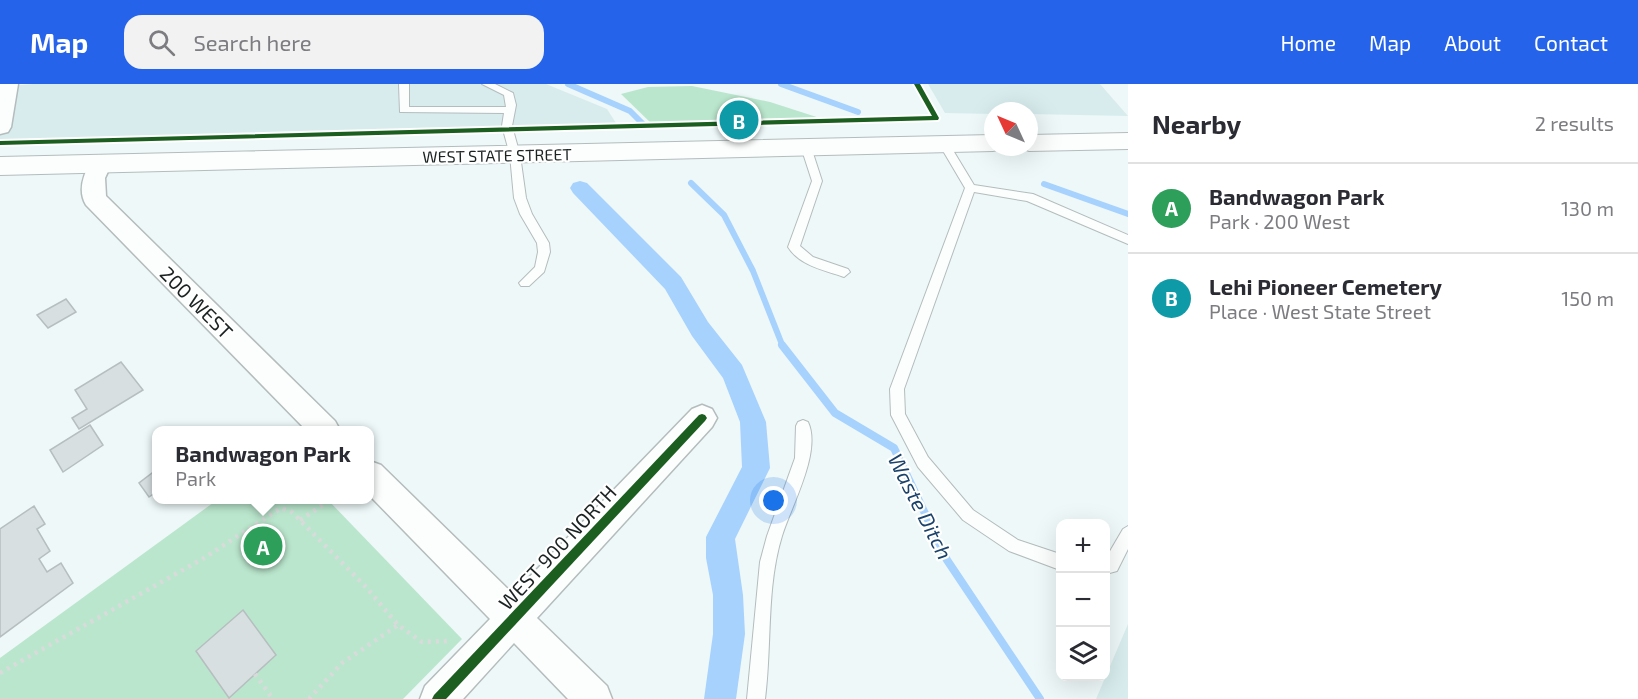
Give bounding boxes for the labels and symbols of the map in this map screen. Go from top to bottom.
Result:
pin: B [720,98,758,142]
north arrow [984,102,1038,156]
street label: WEST STATE STREET [422,144,572,166]
street label: 200 WEST [156,261,238,343]
water label: Waste Ditch [884,449,958,563]
street label: WEST 900 NORTH [493,480,621,614]
your location [759,486,788,515]
pin: A [244,524,282,568]

